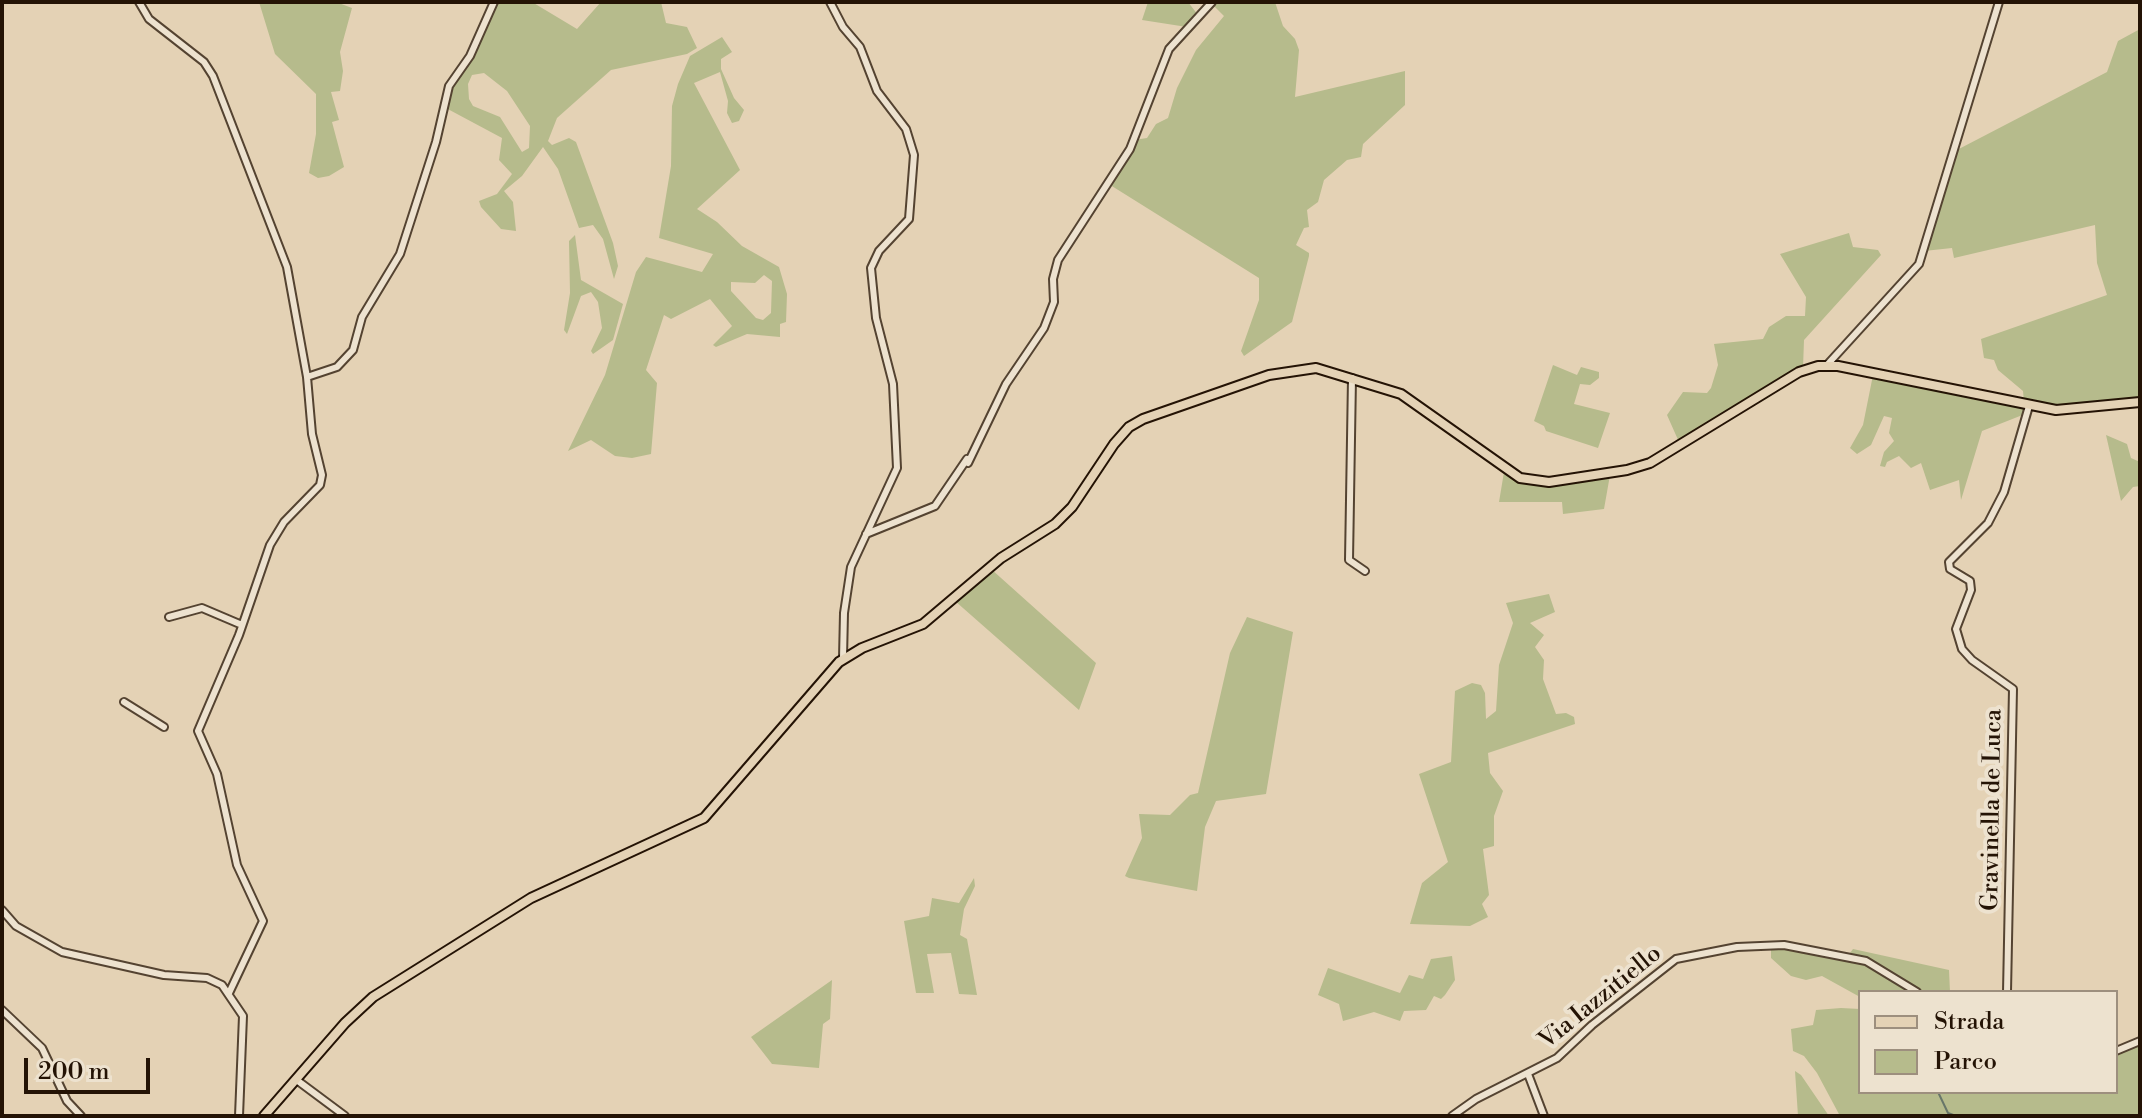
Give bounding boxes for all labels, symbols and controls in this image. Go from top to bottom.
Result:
street label: Gravinella de Luca [1977,709,2009,911]
street label: Via Iazzitiello [1534,940,1668,1056]
legend [1858,990,2118,1094]
text: Strada [1934,1007,2004,1037]
scale bar [28,1042,154,1092]
text: Parco [1934,1047,1997,1077]
text: 200 m [38,1057,109,1087]

